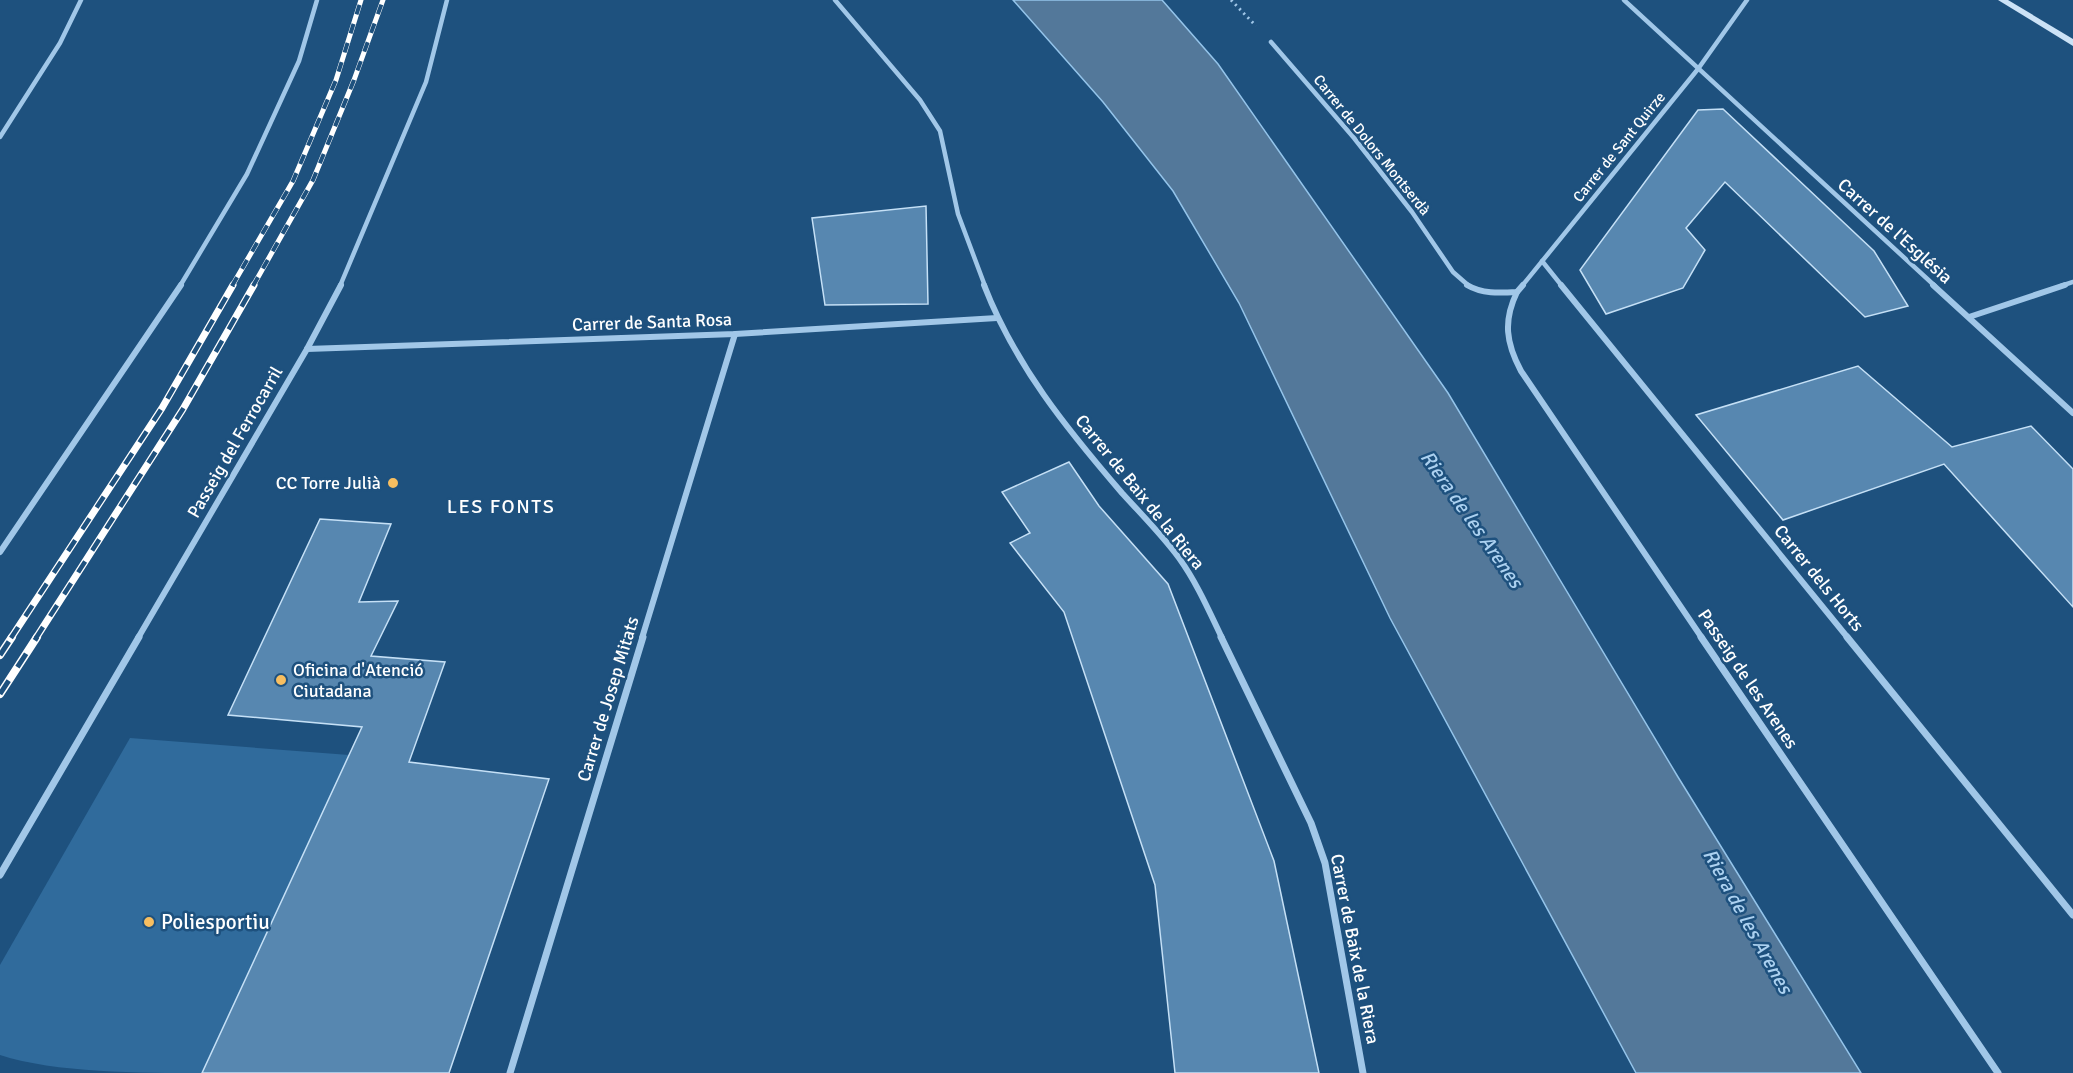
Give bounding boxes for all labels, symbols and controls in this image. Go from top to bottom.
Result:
street label: Carrer de Dolors Montserdà [1310,71,1434,219]
street label: Carrer de Sant Quirze [1569,88,1669,206]
street label: Carrer de l'Església [1833,174,1957,288]
street label: Carrer de Santa Rosa [572,308,732,336]
street label: Passeig del Ferrocarril [183,362,287,522]
street label: Carrer de Baix de la Riera [1071,410,1209,574]
water label: Riera de les Arenes [1415,446,1530,595]
place label: CC Torre Julià [276,472,381,494]
marker: CC Torre Julià [386,476,400,490]
district label: LES FONTS [447,494,555,519]
street label: Carrer dels Horts [1769,520,1869,636]
street label: Passeig de les Arenes [1693,605,1803,753]
street label: Carrer de Josep Mitats [572,614,644,784]
place label: Oficina d'Atenció Ciutadana [293,659,424,702]
marker: Oficina d'Atenció Ciutadana [274,673,288,687]
water label: Riera de les Arenes [1697,844,1799,1000]
street label: Carrer de Baix de la Riera [1326,852,1384,1046]
place label: Poliesportiu [161,909,270,935]
marker: Poliesportiu [142,915,156,929]

